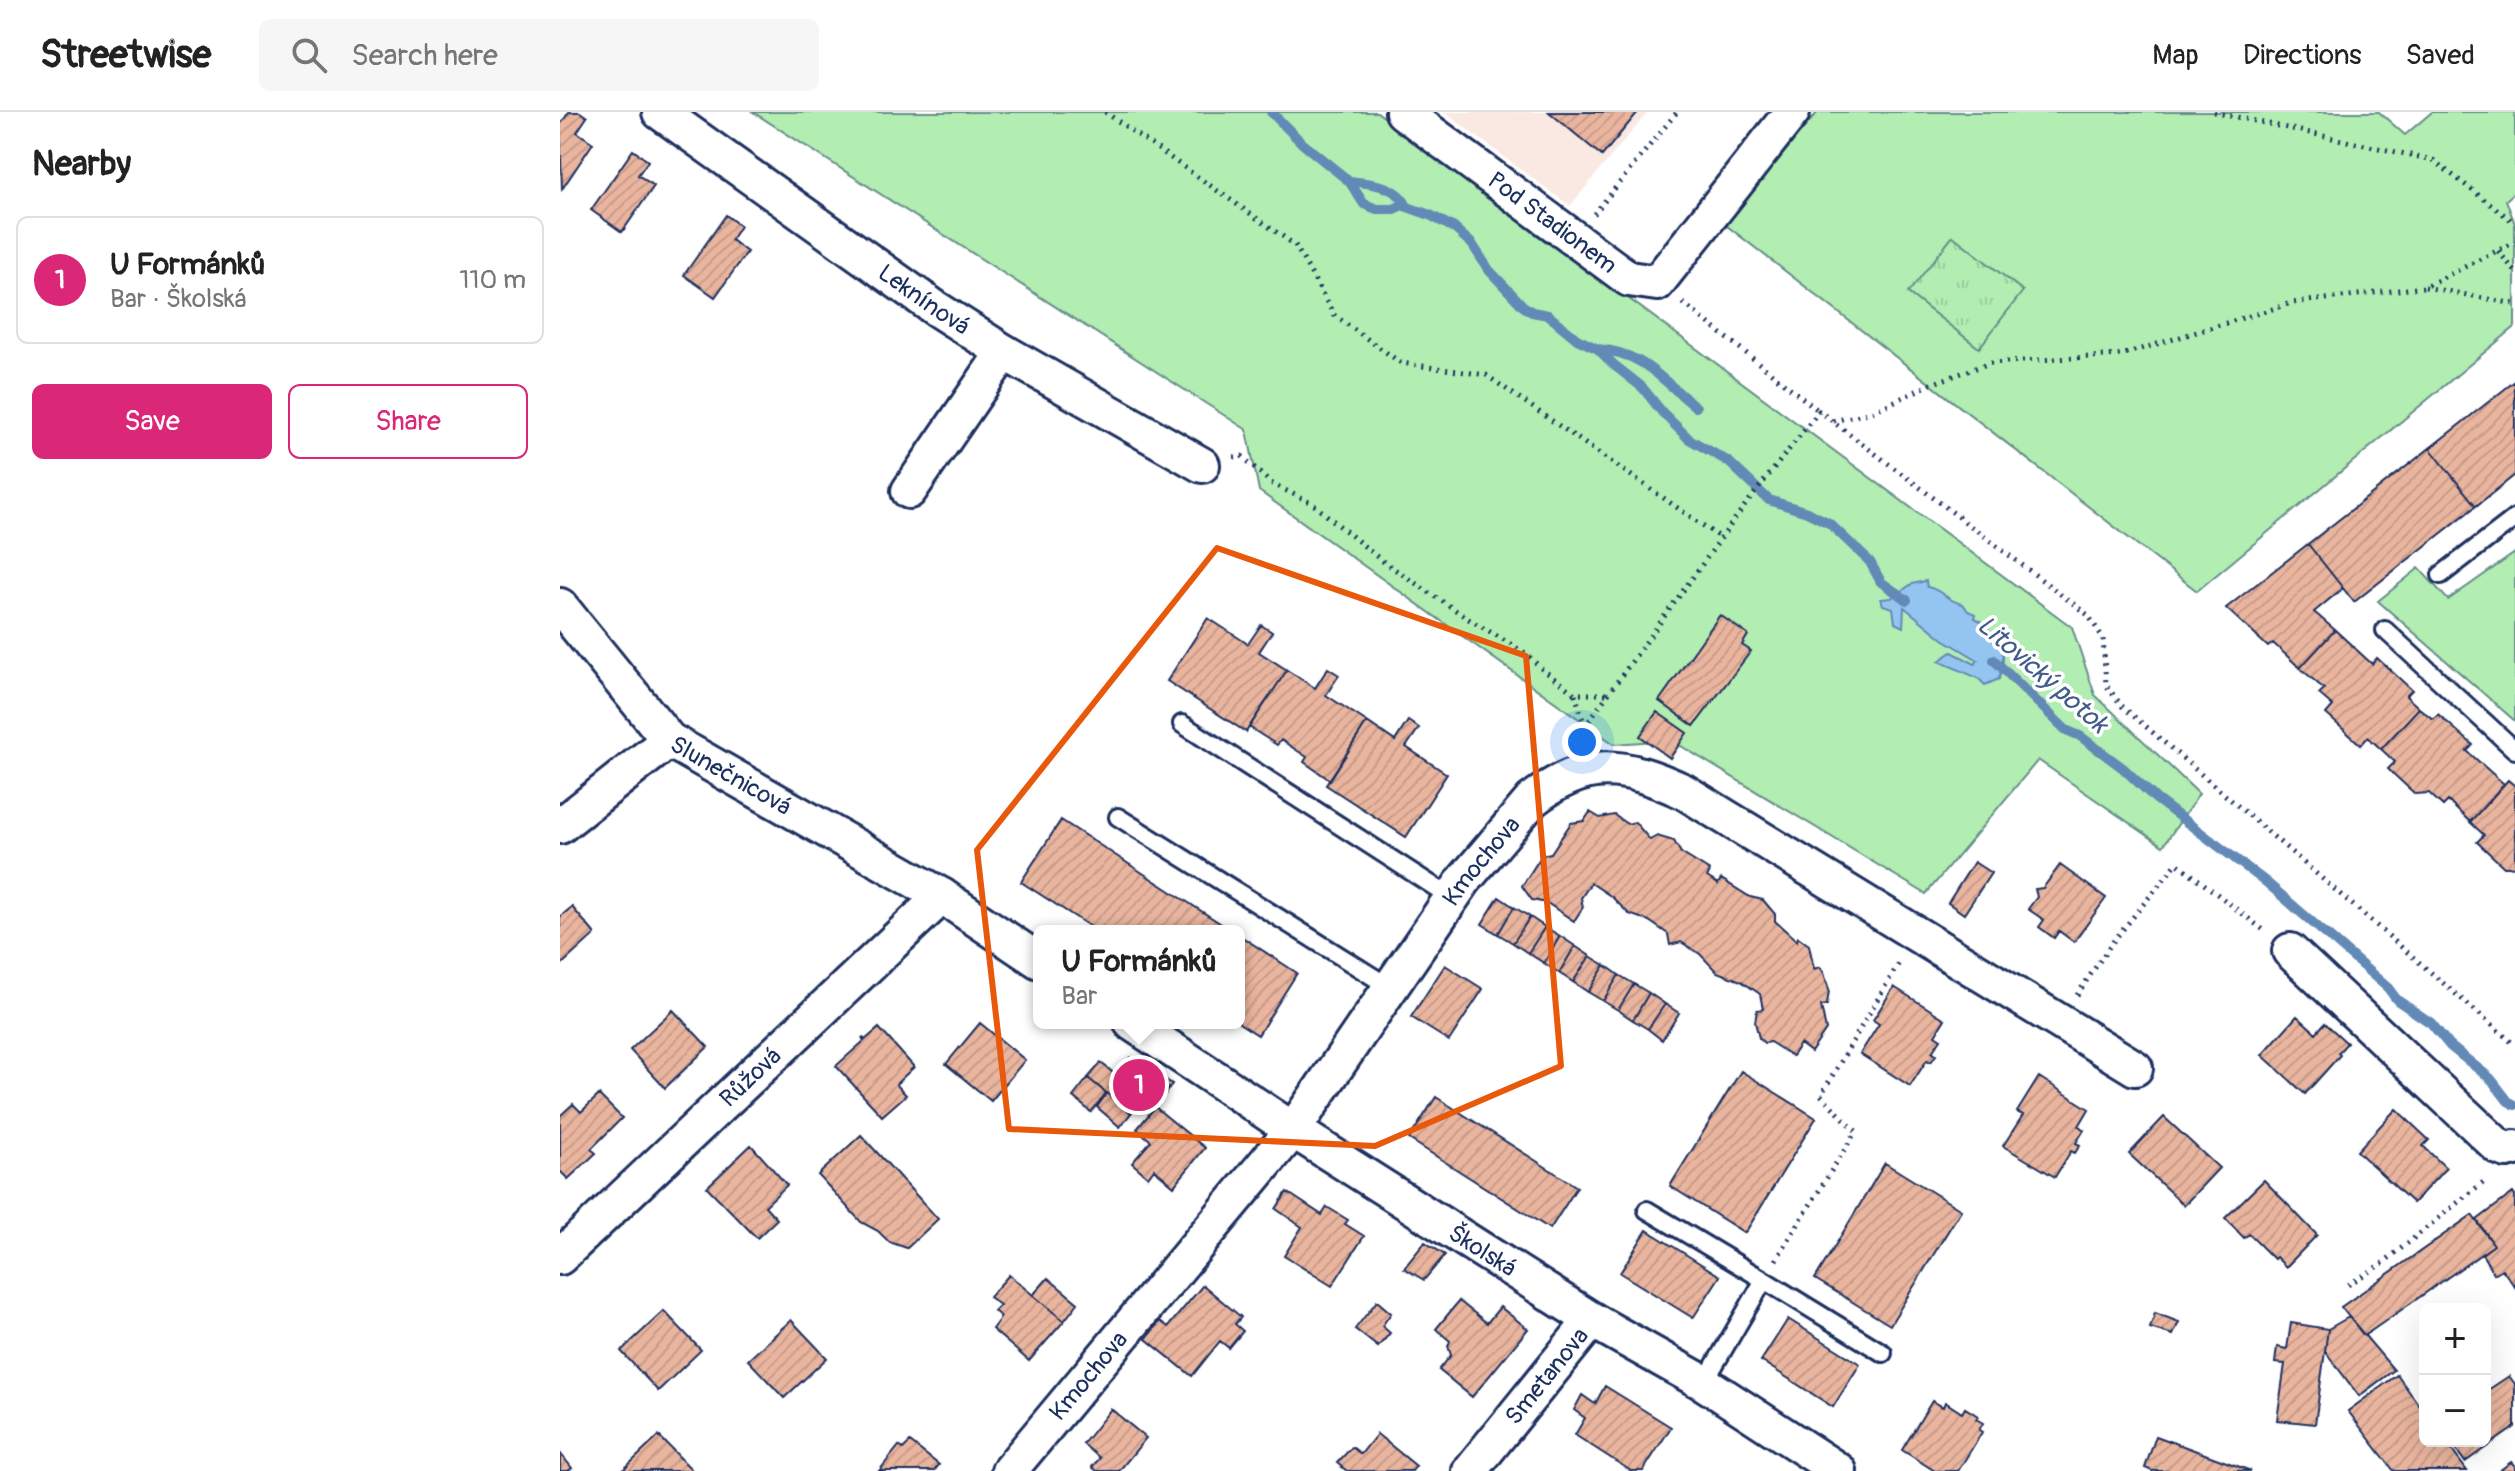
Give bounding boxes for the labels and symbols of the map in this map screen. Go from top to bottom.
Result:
street label: Pod Stadionem [1482,166,1623,280]
street label: Leknínová [872,258,975,341]
water label: Litovický potok [1971,609,2116,742]
your location [1562,722,1602,762]
street label: Slunečnicová [665,730,796,822]
street label: Kmochova [1437,811,1526,912]
street label: Růžová [714,1042,788,1113]
pin: 1 [1113,1055,1165,1115]
street label: Školská [1443,1218,1522,1283]
street label: Smetanova [1499,1322,1595,1431]
street label: Kmochova [1043,1326,1134,1426]

